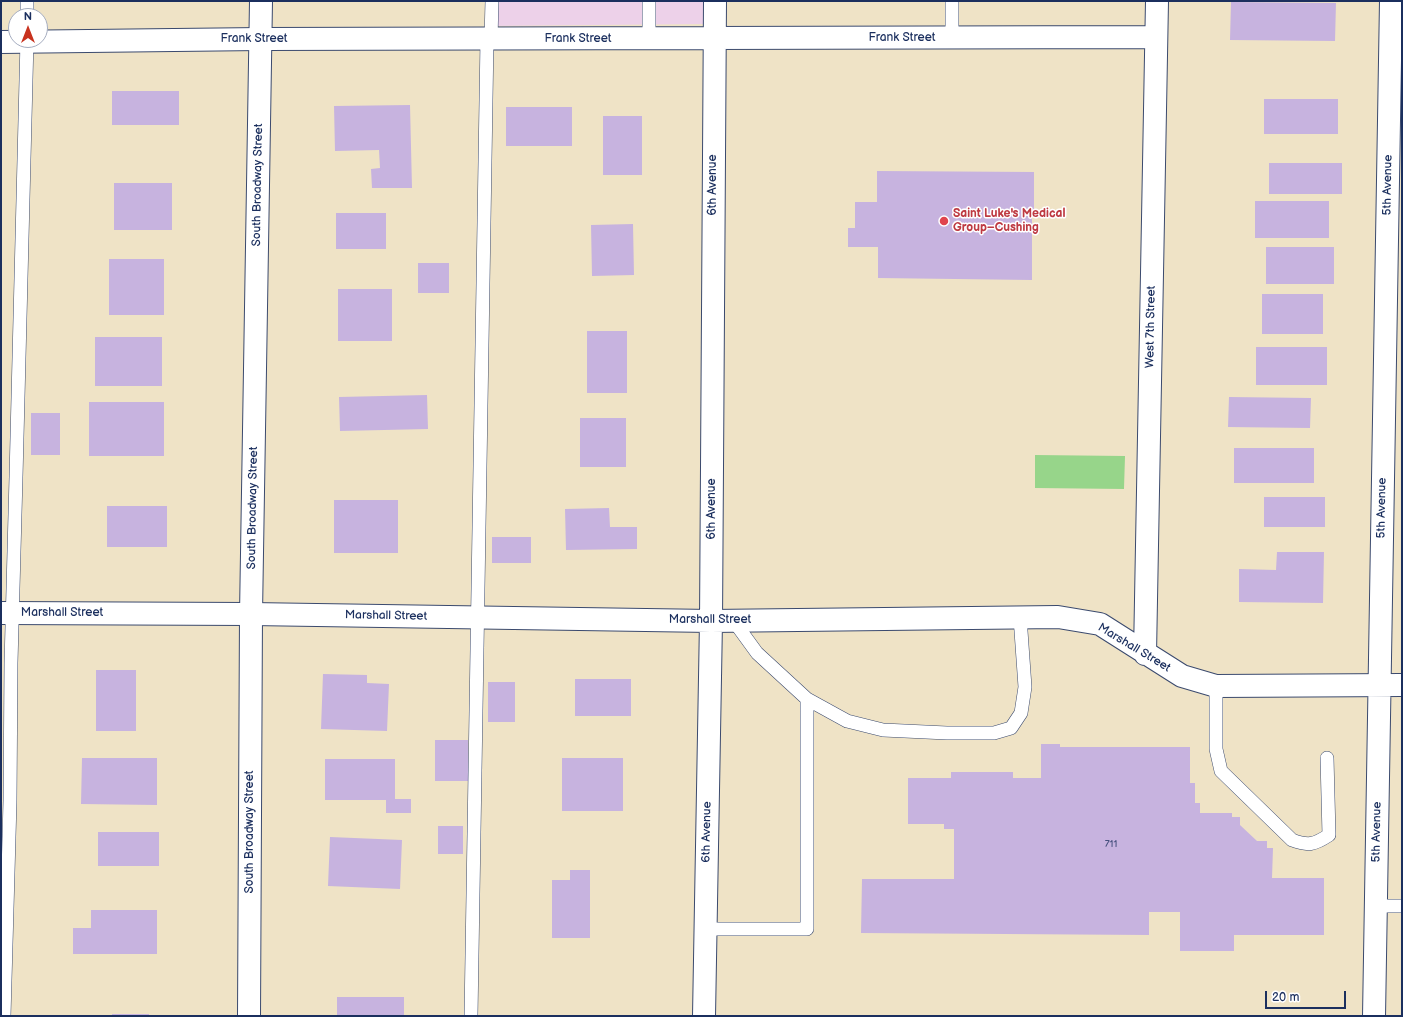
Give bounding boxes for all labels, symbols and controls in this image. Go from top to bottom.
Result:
north arrow [8,8,48,48]
text: N [24,10,32,23]
street label: Frank Street [869,31,935,45]
street label: Frank Street [221,32,287,46]
street label: Frank Street [545,32,611,46]
street label: South Broadway Street [250,123,266,247]
street label: 6th Avenue [706,154,720,216]
street label: 5th Avenue [1380,155,1396,215]
place label: Saint Luke's Medical Group–Cushing [953,207,1065,235]
marker: Saint Luke's Medical Group–Cushing [938,215,950,227]
street label: West 7th Street [1143,286,1159,368]
street label: South Broadway Street [245,446,261,570]
street label: 6th Avenue [705,478,719,540]
street label: 5th Avenue [1374,478,1390,538]
street label: Marshall Street [21,606,103,620]
street label: Marshall Street [345,608,427,624]
street label: Marshall Street [669,613,751,627]
street label: Marshall Street [1095,621,1173,675]
street label: South Broadway Street [243,771,257,893]
street label: 6th Avenue [699,801,715,863]
street label: 5th Avenue [1369,802,1385,862]
house number: 711 [1105,838,1117,850]
scale bar [1267,983,1348,1009]
text: 20 m [1272,990,1299,1005]

